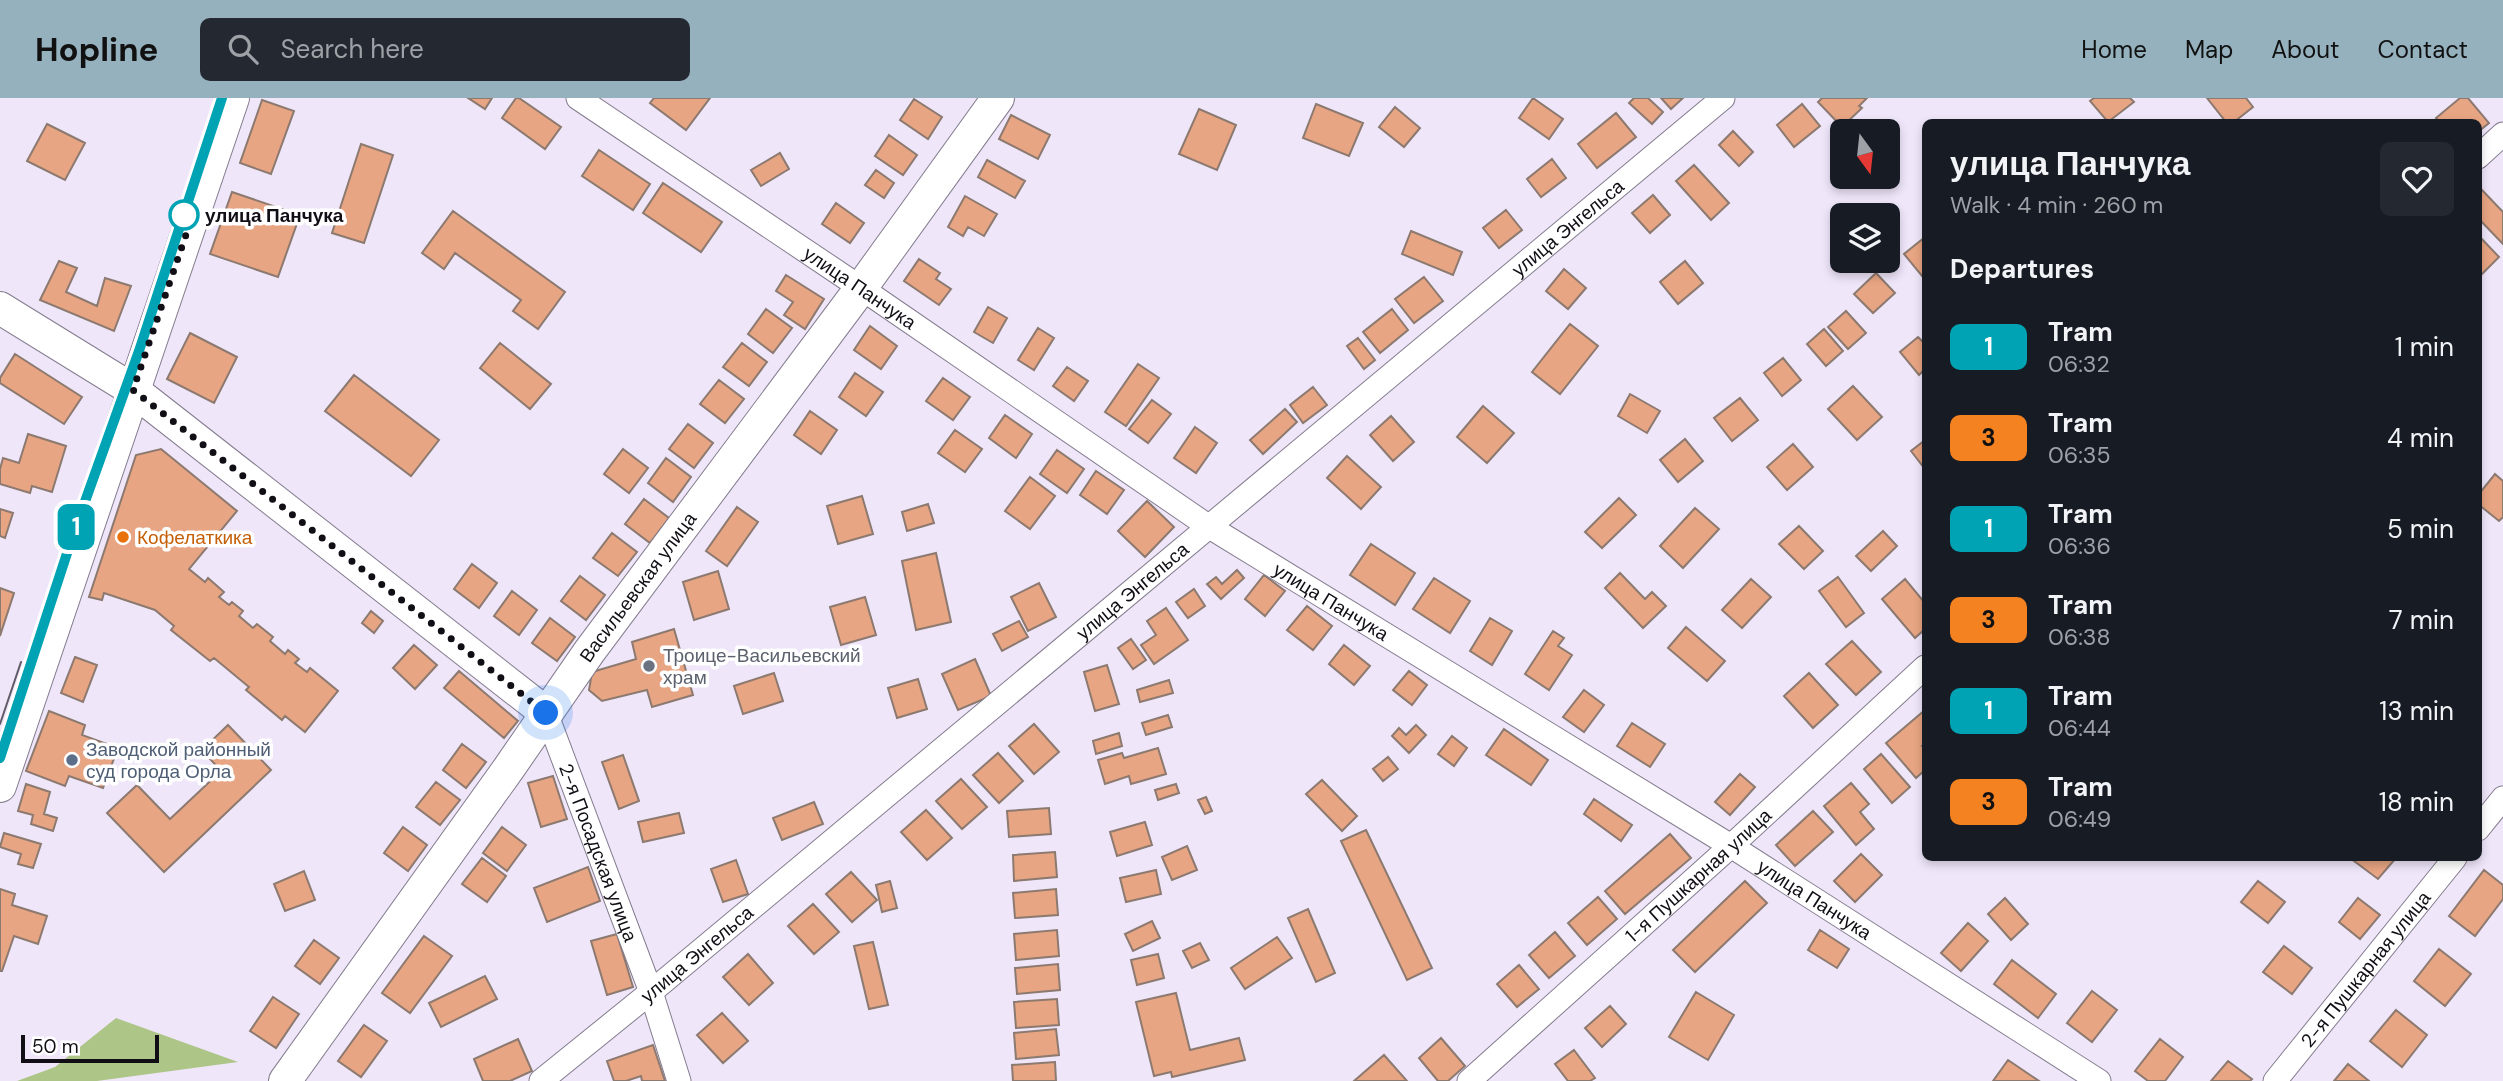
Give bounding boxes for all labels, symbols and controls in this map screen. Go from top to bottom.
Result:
search box [200,18,690,81]
text: Hopline [35,28,158,71]
icon: search [224,30,262,68]
text: Search here [280,32,424,66]
text: Home [2081,34,2147,65]
text: Map [2185,34,2233,65]
text: About [2271,34,2340,65]
text: Contact [2378,34,2468,65]
north arrow [1830,119,1900,189]
map controls [1830,119,1900,273]
text: улица Панчука [1950,142,2190,185]
button: heart [2380,142,2454,216]
street label: улица Энгельса [1507,174,1630,282]
text: Walk · 4 min · 260 m [1950,190,2163,220]
marker: улица Панчука [169,200,199,230]
place label: улица Панчука [205,203,344,228]
button: layers [1830,203,1900,273]
street label: улица Панчука [799,241,921,335]
text: Departures [1950,252,2094,286]
text: Tram [2048,315,2113,349]
text: 1 min [2395,330,2454,364]
text: 1 [1984,331,1993,362]
text: 06:32 [2048,349,2110,379]
text: Tram [2048,406,2113,440]
text: 4 min [2387,421,2454,455]
text: 3 [1981,422,1996,453]
text: 06:35 [2048,440,2110,470]
text: Tram [2048,497,2113,531]
line badge: 1 [53,504,99,550]
street label: Васильевская улица [574,507,703,667]
text: 1 [72,511,80,542]
text: 5 min [2387,512,2454,546]
text: 1 [1984,513,1993,544]
place label: Кофелаткика [137,525,253,550]
marker: Кофелаткика [115,529,131,545]
text: 06:36 [2048,531,2111,561]
street label: улица Энгельса [1071,537,1194,645]
street label: улица Панчука [1269,557,1394,647]
text: Tram [2048,588,2113,622]
text: 7 min [2389,603,2454,637]
text: 3 [1981,604,1996,635]
text: 06:38 [2048,622,2110,652]
place label: Троице-Васильевский храм [663,643,861,690]
marker: Троице-Васильевский храм [641,658,657,674]
text: Tram [2048,679,2113,713]
text: 13 min [2379,694,2454,728]
your location [528,695,563,730]
text: 1 [1984,695,1993,726]
text: 06:44 [2048,713,2111,743]
place label: Заводской районный суд города Орла [86,737,271,784]
marker: Заводской районный суд города Орла [64,752,80,768]
street label: 2-я Посадская улица [553,760,643,946]
text: Tram [2048,770,2113,804]
text: 18 min [2379,785,2454,819]
text: 3 [1981,786,1996,817]
street label: 1-я Пушкарная улица [1620,803,1777,948]
text: 06:49 [2048,804,2111,834]
street label: улица Панчука [1753,854,1877,946]
street label: 2-я Пушкарная улица [2295,886,2437,1052]
street label: улица Энгельса [636,900,759,1008]
scale bar [21,1032,159,1064]
text: 50 m [32,1034,79,1059]

